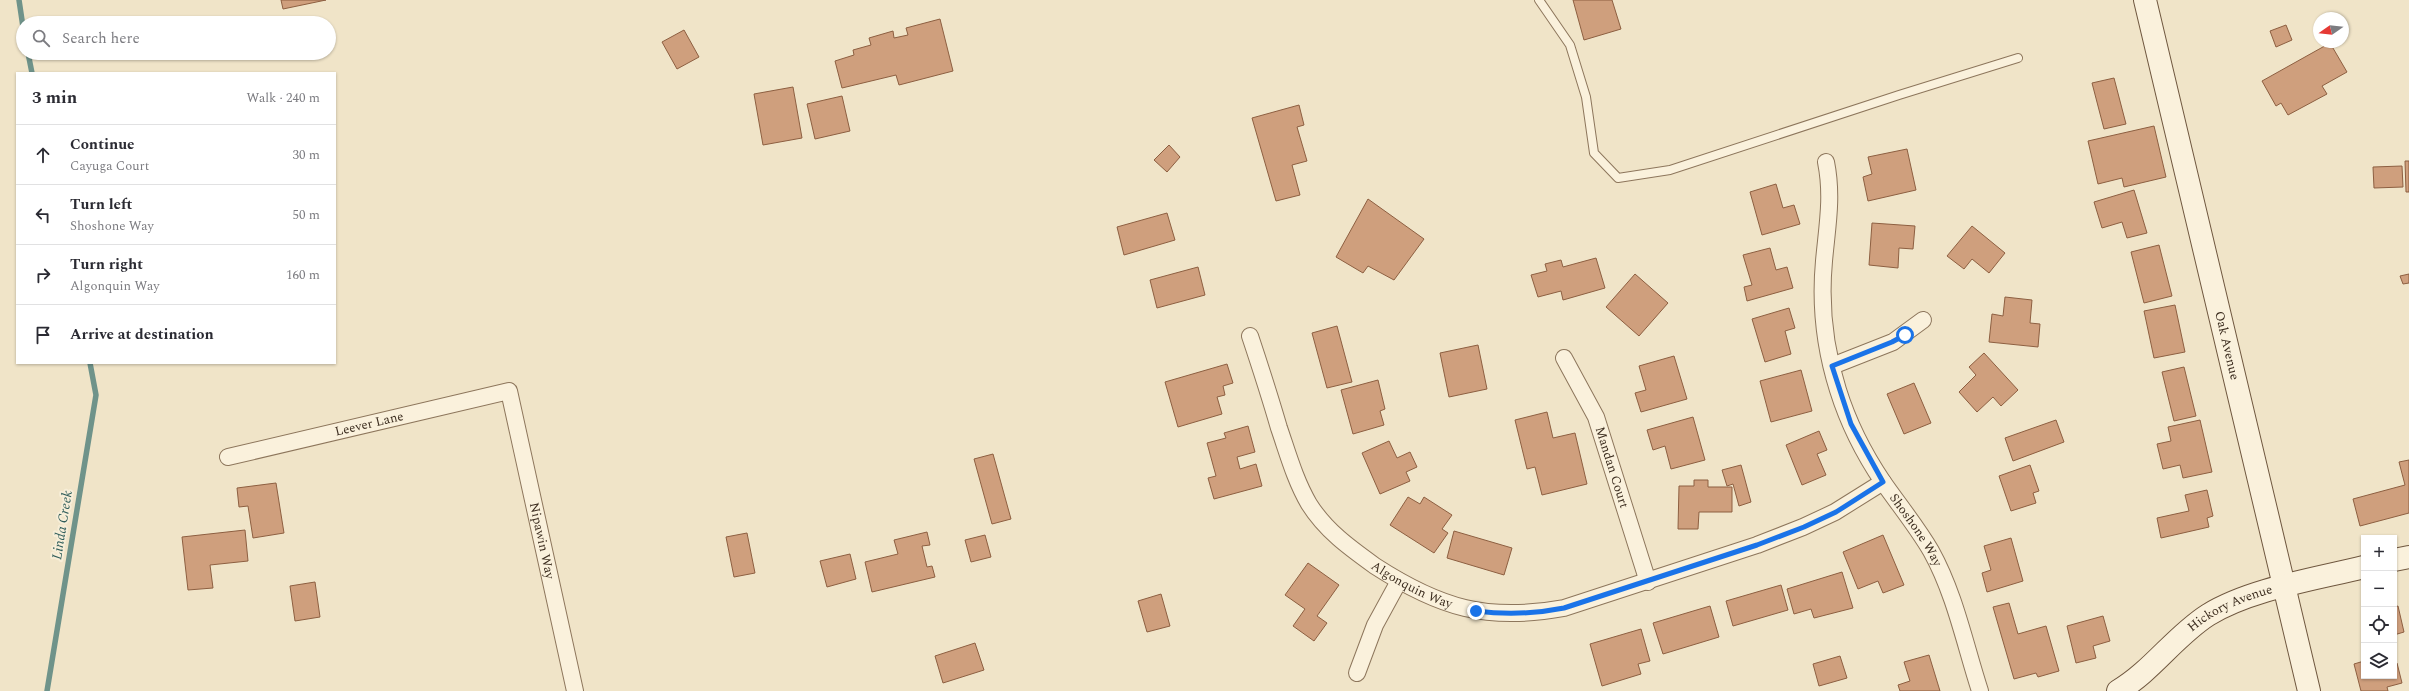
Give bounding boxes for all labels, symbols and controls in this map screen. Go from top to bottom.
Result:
north arrow [2313,12,2349,48]
search box [16,16,336,60]
icon: search [30,27,52,49]
text: Search here [62,27,140,50]
text: 3 min [32,85,77,111]
text: Walk · 240 m [246,88,320,108]
text: Continue [70,133,135,156]
icon: ahead [32,144,54,166]
text: 30 m [293,145,320,165]
text: Cayuga Court [70,156,149,176]
text: Turn left [70,193,132,216]
icon: left [32,204,54,226]
text: 50 m [293,205,320,225]
text: Shoshone Way [70,216,154,236]
text: Turn right [70,253,143,276]
icon: right [32,264,54,286]
text: 160 m [286,265,320,285]
text: Algonquin Way [70,276,159,296]
street label: Oak Avenue [2209,309,2245,382]
text: Arrive at destination [70,323,214,346]
icon: arrive [32,324,54,346]
route start [1896,326,1914,344]
street label: Leever Lane [333,406,406,442]
street label: Mandan Court [1590,424,1634,511]
water label: Linda Creek [46,488,78,561]
street label: Shoshone Way [1884,489,1948,570]
street label: Nipawin Way [524,501,560,582]
map controls [2361,535,2397,679]
button: + [2361,535,2397,571]
street label: Algonquin Way [1367,556,1456,614]
button: − [2361,571,2397,607]
street label: Hickory Avenue [2183,579,2275,637]
route end [1467,602,1485,620]
button: locate [2361,607,2397,643]
button: layers [2361,643,2397,679]

